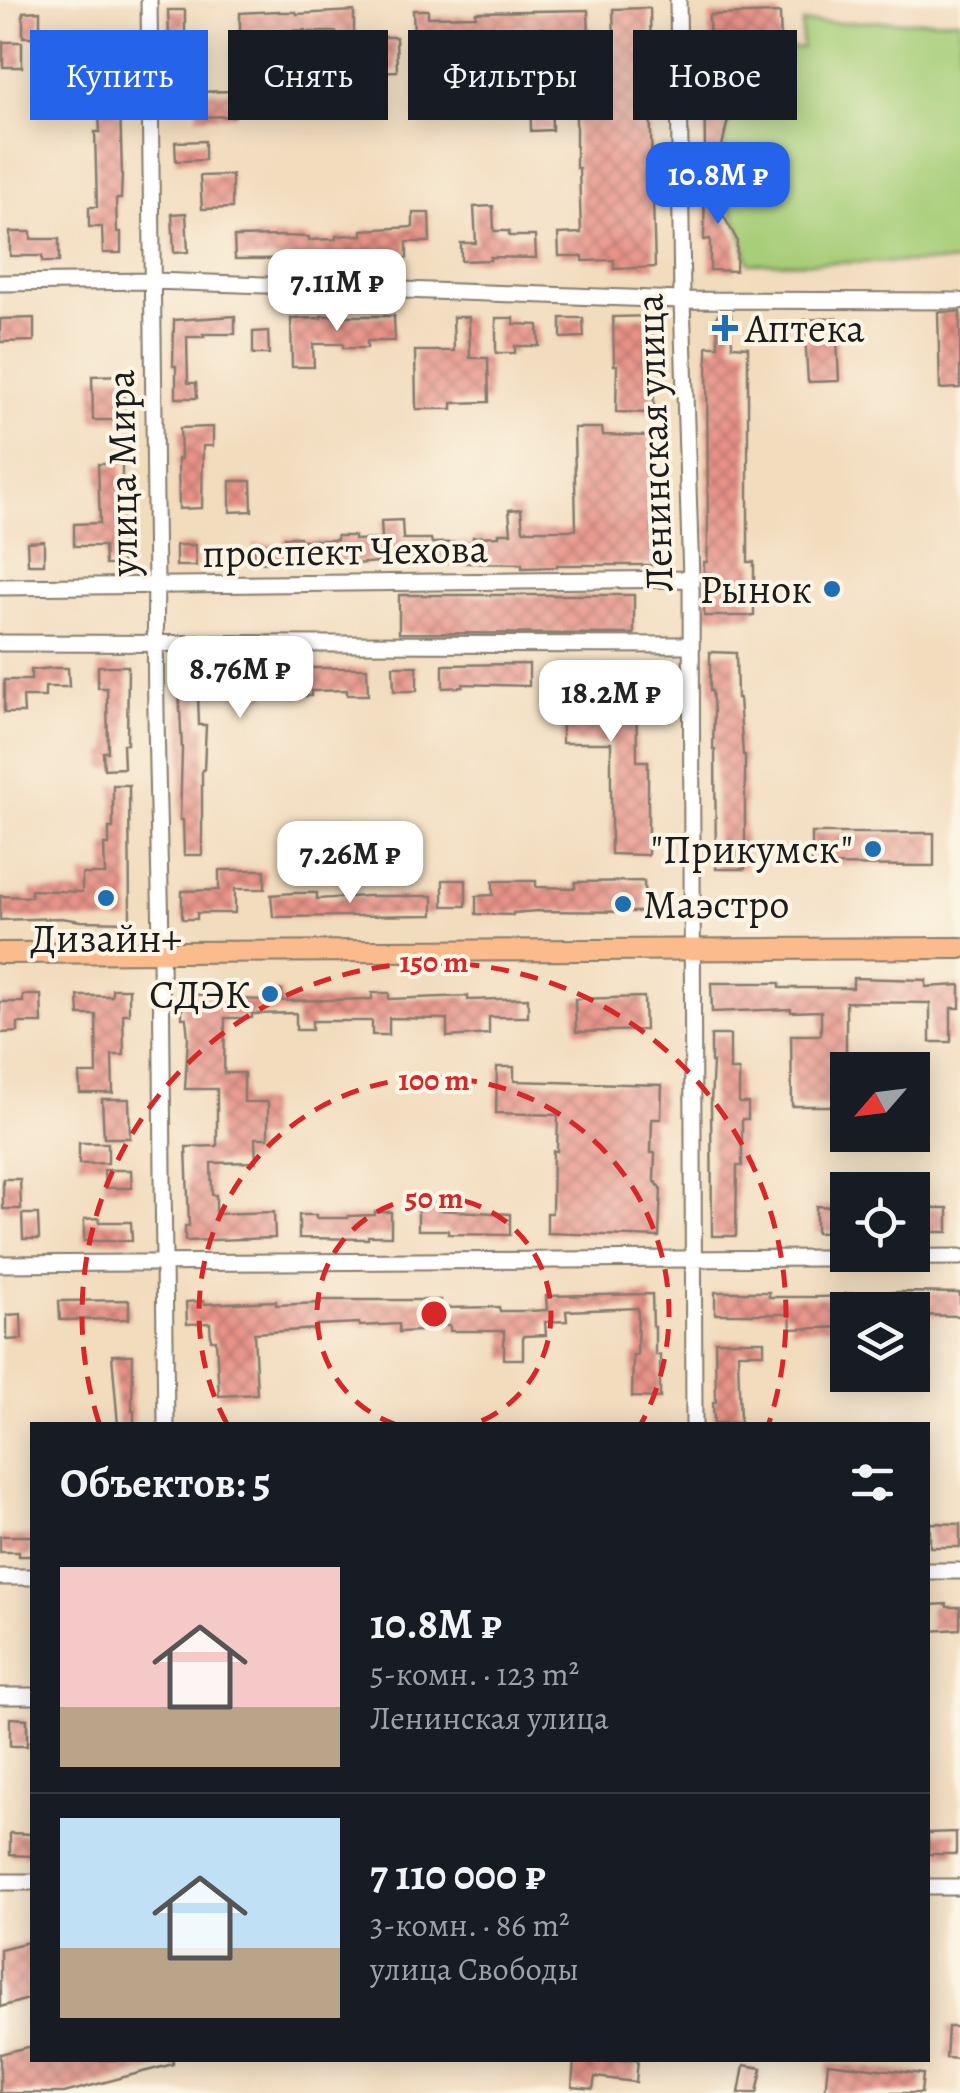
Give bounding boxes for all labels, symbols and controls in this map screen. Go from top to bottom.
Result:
chip: Купить [30,30,208,120]
chip: Снять [228,30,388,120]
chip: Фильтры [408,30,613,120]
chip: Новое [633,30,797,120]
pin: 10.8M ₽ [626,142,810,227]
text: 10.8M ₽ [668,152,768,196]
pin: 7.11M ₽ [245,249,429,334]
text: 7.11M ₽ [290,259,384,303]
street label: Ленинская улица [621,292,687,593]
place label: Аптека [744,301,865,356]
marker: Аптека [714,317,736,339]
street label: улица Мира [93,369,151,578]
street label: проспект Чехова [202,521,489,581]
place label: Рынок [699,562,812,617]
marker: Рынок [821,578,843,600]
pin: 8.76M ₽ [148,636,332,721]
text: 8.76M ₽ [189,646,291,690]
pin: 18.2M ₽ [519,660,703,745]
text: 18.2M ₽ [561,670,661,714]
pin: 7.26M ₽ [258,821,442,906]
place label: "Прикумск" [651,822,853,877]
text: 7.26M ₽ [299,831,401,875]
marker: "Прикумск" [862,838,884,860]
place label: Маэстро [643,877,790,932]
marker: Дизайн+ [95,887,117,909]
marker: Маэстро [612,893,634,915]
place label: Дизайн+ [30,911,182,966]
text: 150 m [400,942,469,982]
place label: СДЭК [149,967,250,1022]
marker: СДЭК [259,983,281,1005]
north arrow [830,1052,930,1152]
map controls [830,1052,930,1392]
text: 100 m [398,1060,470,1100]
button: locate [830,1172,930,1272]
text: 50 m [405,1178,463,1218]
button: layers [830,1292,930,1392]
centre of rings [416,1296,452,1332]
text: Объектов: 5 [60,1454,271,1511]
icon: filters [845,1455,900,1510]
text: 10.8M ₽ [370,1595,502,1652]
icon: home [140,1607,260,1727]
text: 5-комн. · 123 m² [370,1652,579,1696]
text: Ленинская улица [370,1696,609,1740]
text: 7 110 000 ₽ [370,1846,546,1903]
icon: home [140,1858,260,1978]
text: 3-комн. · 86 m² [370,1903,570,1947]
text: улица Свободы [370,1947,579,1991]

